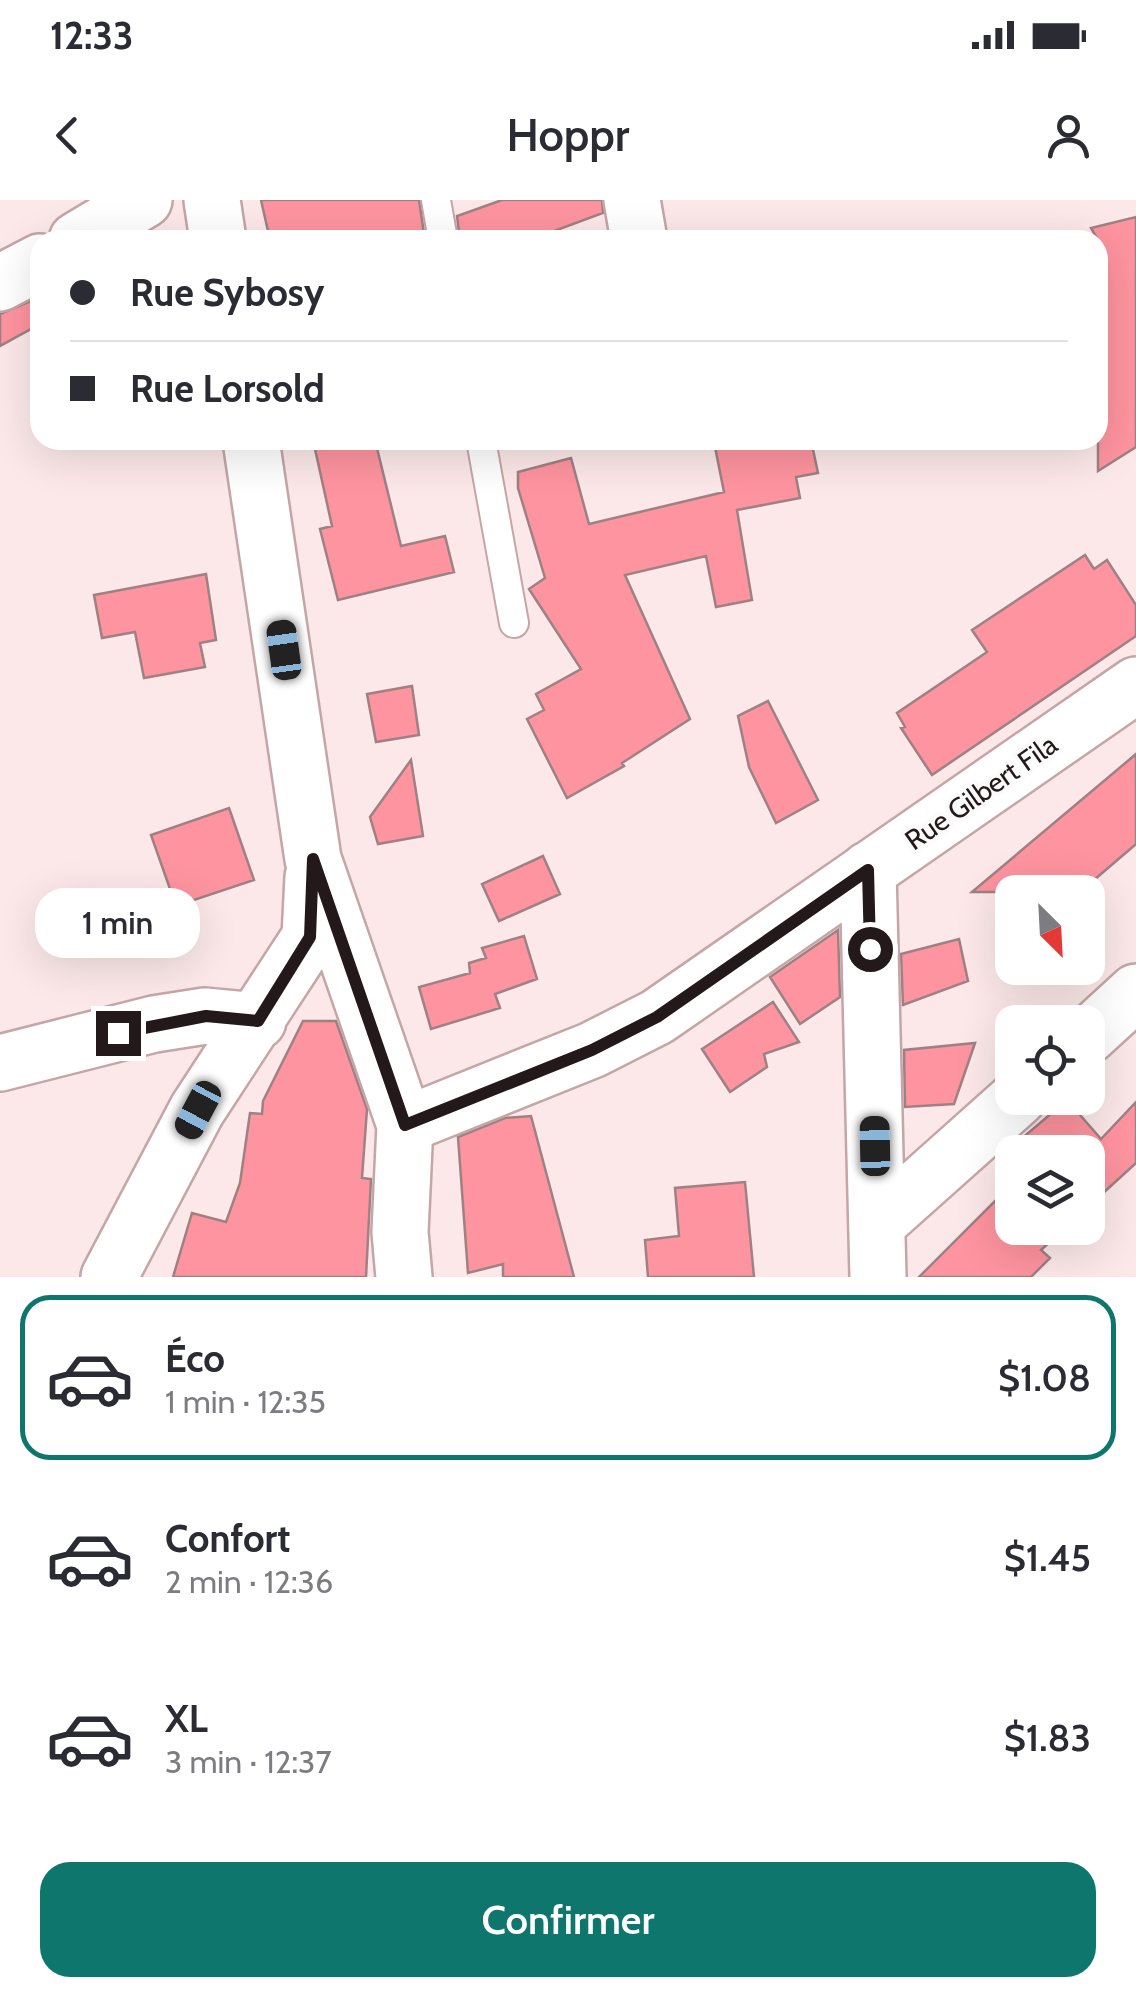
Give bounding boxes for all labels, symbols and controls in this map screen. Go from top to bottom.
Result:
text: 12:33 [50,12,134,59]
icon: back [40,108,95,163]
text: Hoppr [507,108,629,162]
icon: person [1041,108,1096,163]
text: Rue Sybosy [130,269,324,316]
text: Rue Lorsold [130,365,325,412]
car [265,618,303,682]
street label: Rue Gilbert Fila [898,727,1064,857]
north arrow [995,875,1105,985]
map controls [995,875,1105,1245]
callout: 1 min [36,888,200,958]
text: 1 min [82,903,153,942]
route start [848,927,893,972]
button: locate [995,1005,1105,1115]
route end [96,1011,141,1056]
car [171,1076,225,1144]
car [859,1116,891,1176]
button: layers [995,1135,1105,1245]
icon: car [45,1333,135,1423]
text: Éco [165,1335,225,1382]
text: $1.08 [998,1354,1091,1401]
text: 1 min · 12:35 [165,1382,326,1421]
icon: car [45,1513,135,1603]
text: Confort [165,1515,290,1562]
text: $1.45 [1004,1534,1091,1581]
text: 2 min · 12:36 [165,1562,333,1601]
icon: car [45,1693,135,1783]
text: XL [165,1695,208,1742]
text: $1.83 [1004,1714,1091,1761]
text: 3 min · 12:37 [165,1742,332,1781]
button: Confirmer [40,1862,1096,1977]

